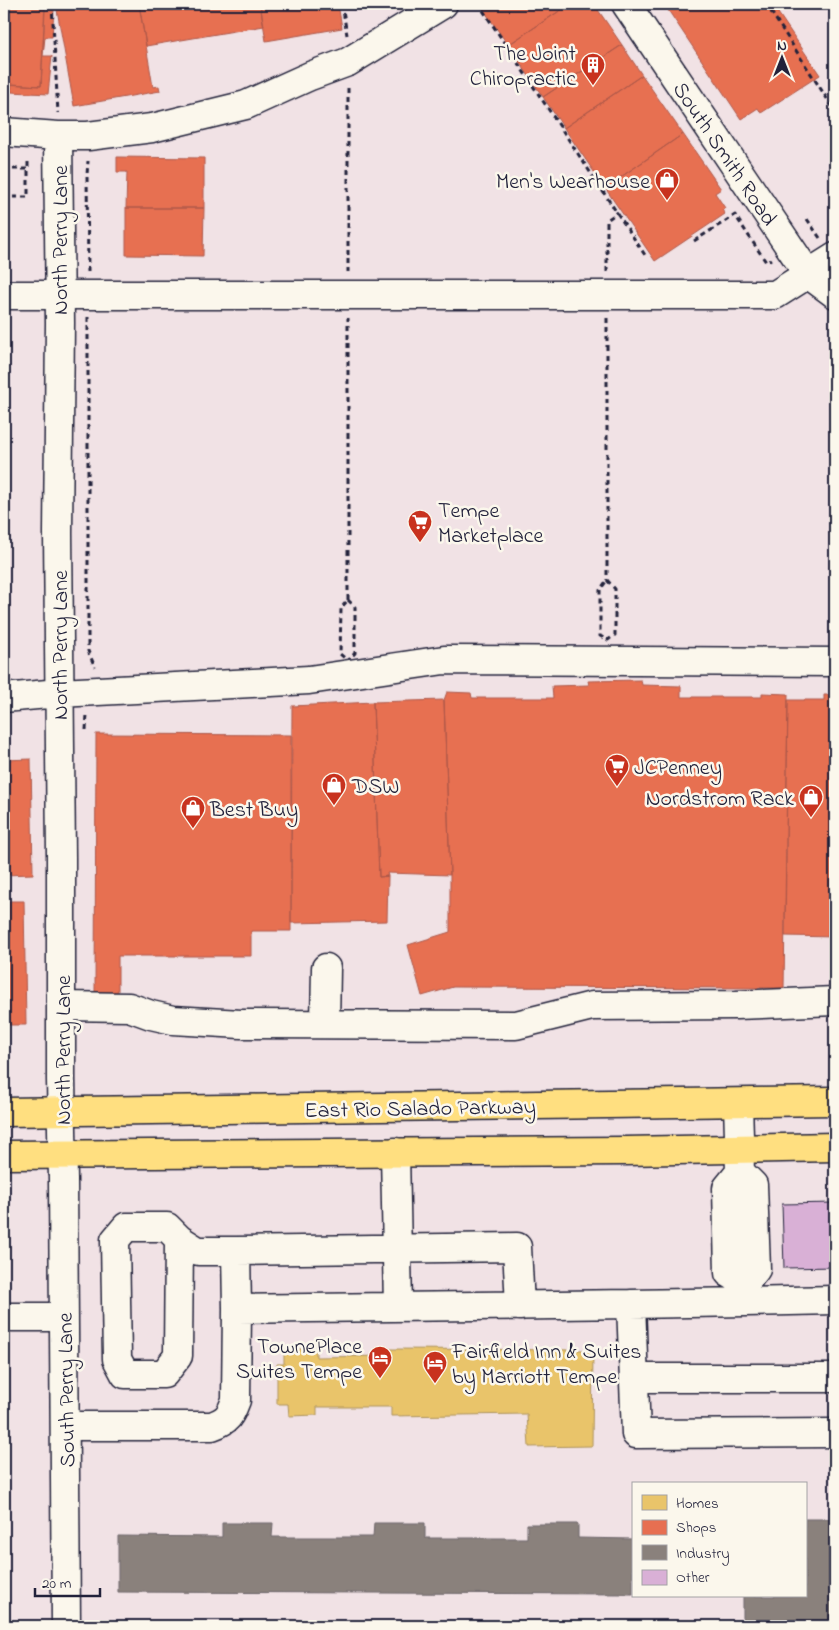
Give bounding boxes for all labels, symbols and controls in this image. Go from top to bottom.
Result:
north arrow [756,32,806,82]
text: N [777,36,787,57]
place label: The Joint Chiropractic [470,39,577,96]
building icon: The Joint Chiropractic [580,52,606,86]
street label: South Smith Road [663,76,784,233]
street label: North Perry Lane [46,165,79,315]
place label: Men's Wearhouse [496,167,650,199]
shop icon: Men's Wearhouse [654,167,680,201]
place label: Tempe Marketplace [438,496,544,553]
supermarket icon: Tempe Marketplace [407,509,433,543]
street label: North Perry Lane [46,570,79,720]
supermarket icon: JCPenney [604,753,630,787]
place label: JCPenney [634,753,722,786]
shop icon: DSW [321,772,347,806]
place label: DSW [351,772,399,804]
place label: Nordstrom Rack [646,784,794,816]
shop icon: Nordstrom Rack [798,784,824,818]
shop icon: Best Buy [180,795,206,829]
place label: Best Buy [209,795,298,828]
street label: North Perry Lane [49,975,82,1125]
street label: East Rio Salado Parkway [304,1092,536,1129]
street label: South Perry Lane [51,1312,86,1468]
place label: TownePlace Suites Tempe [236,1332,362,1389]
place label: Fairfield Inn & Suites by Marriott Tempe [451,1337,641,1395]
hotel icon: TownePlace Suites Tempe [367,1345,393,1379]
hotel icon: Fairfield Inn & Suites by Marriott Tempe [422,1350,448,1384]
legend [632,1482,806,1598]
text: Homes [676,1493,719,1515]
text: Shops [676,1517,716,1539]
text: Industry [676,1543,730,1566]
scale bar [35,1565,100,1597]
text: Other [676,1567,710,1589]
text: 20 m [42,1573,72,1595]

